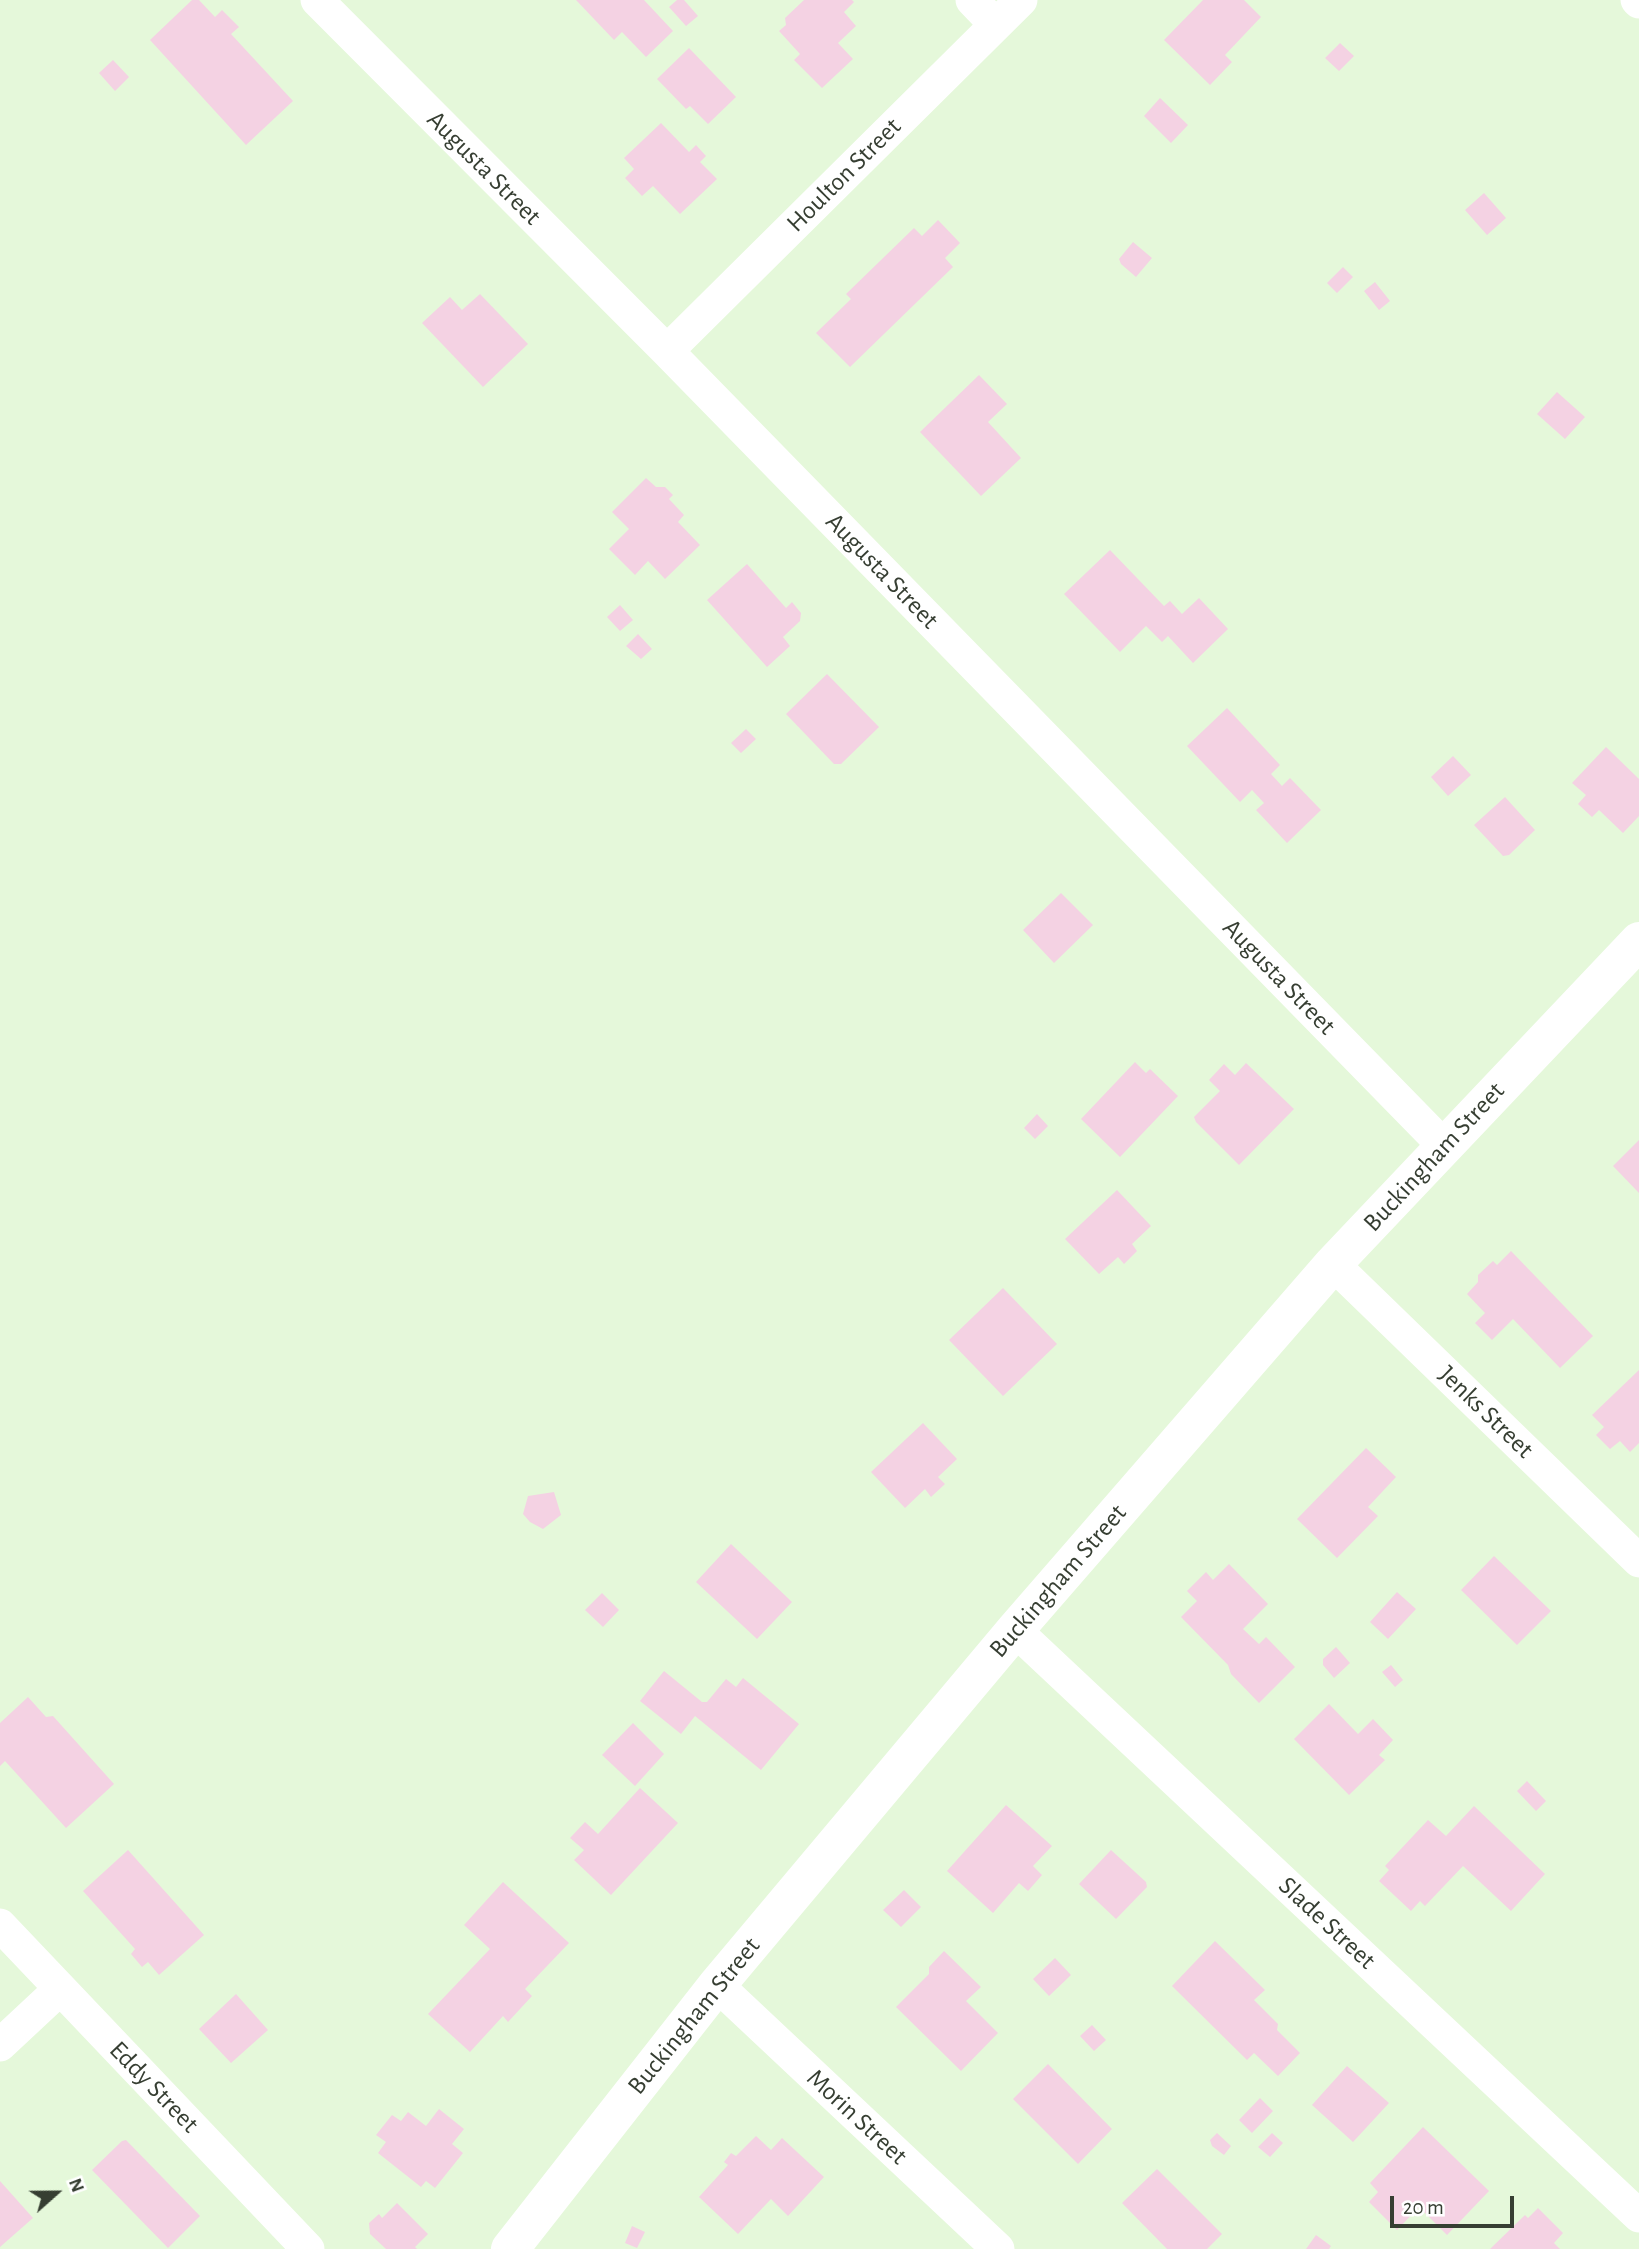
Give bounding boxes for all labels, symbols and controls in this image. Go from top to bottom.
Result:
street label: Augusta Street [420,104,548,232]
street label: Houlton Street [780,111,908,239]
street label: Augusta Street [819,507,945,635]
street label: Augusta Street [1216,913,1342,1041]
street label: Buckingham Street [1357,1076,1511,1238]
street label: Jenks Street [1432,1359,1540,1465]
street label: Buckingham Street [983,1498,1133,1664]
street label: Slade Street [1272,1870,1382,1976]
street label: Buckingham Street [621,1931,767,2101]
street label: Eddy Street [103,2035,205,2139]
street label: Morin Street [800,2063,914,2171]
north arrow [21,2158,91,2228]
text: N [65,2176,87,2195]
scale bar [1394,2182,1518,2226]
text: 20 m [1403,2197,1444,2218]

